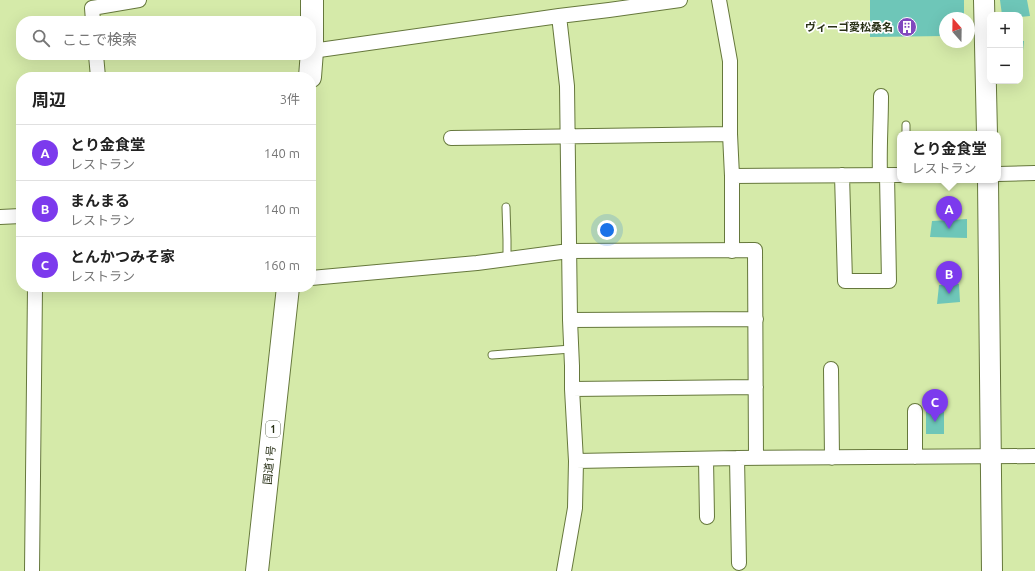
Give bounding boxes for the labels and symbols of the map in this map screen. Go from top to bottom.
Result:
north arrow [939,12,975,48]
building icon: ヴィーゴ愛松桑名 [896,16,918,38]
place label: ヴィーゴ愛松桑名 [805,21,893,33]
pin: A [936,196,962,229]
your location [597,220,617,240]
pin: B [936,261,962,294]
pin: C [922,389,948,422]
road number: 1 [266,421,280,437]
street label: 国道1号 [261,445,277,485]

